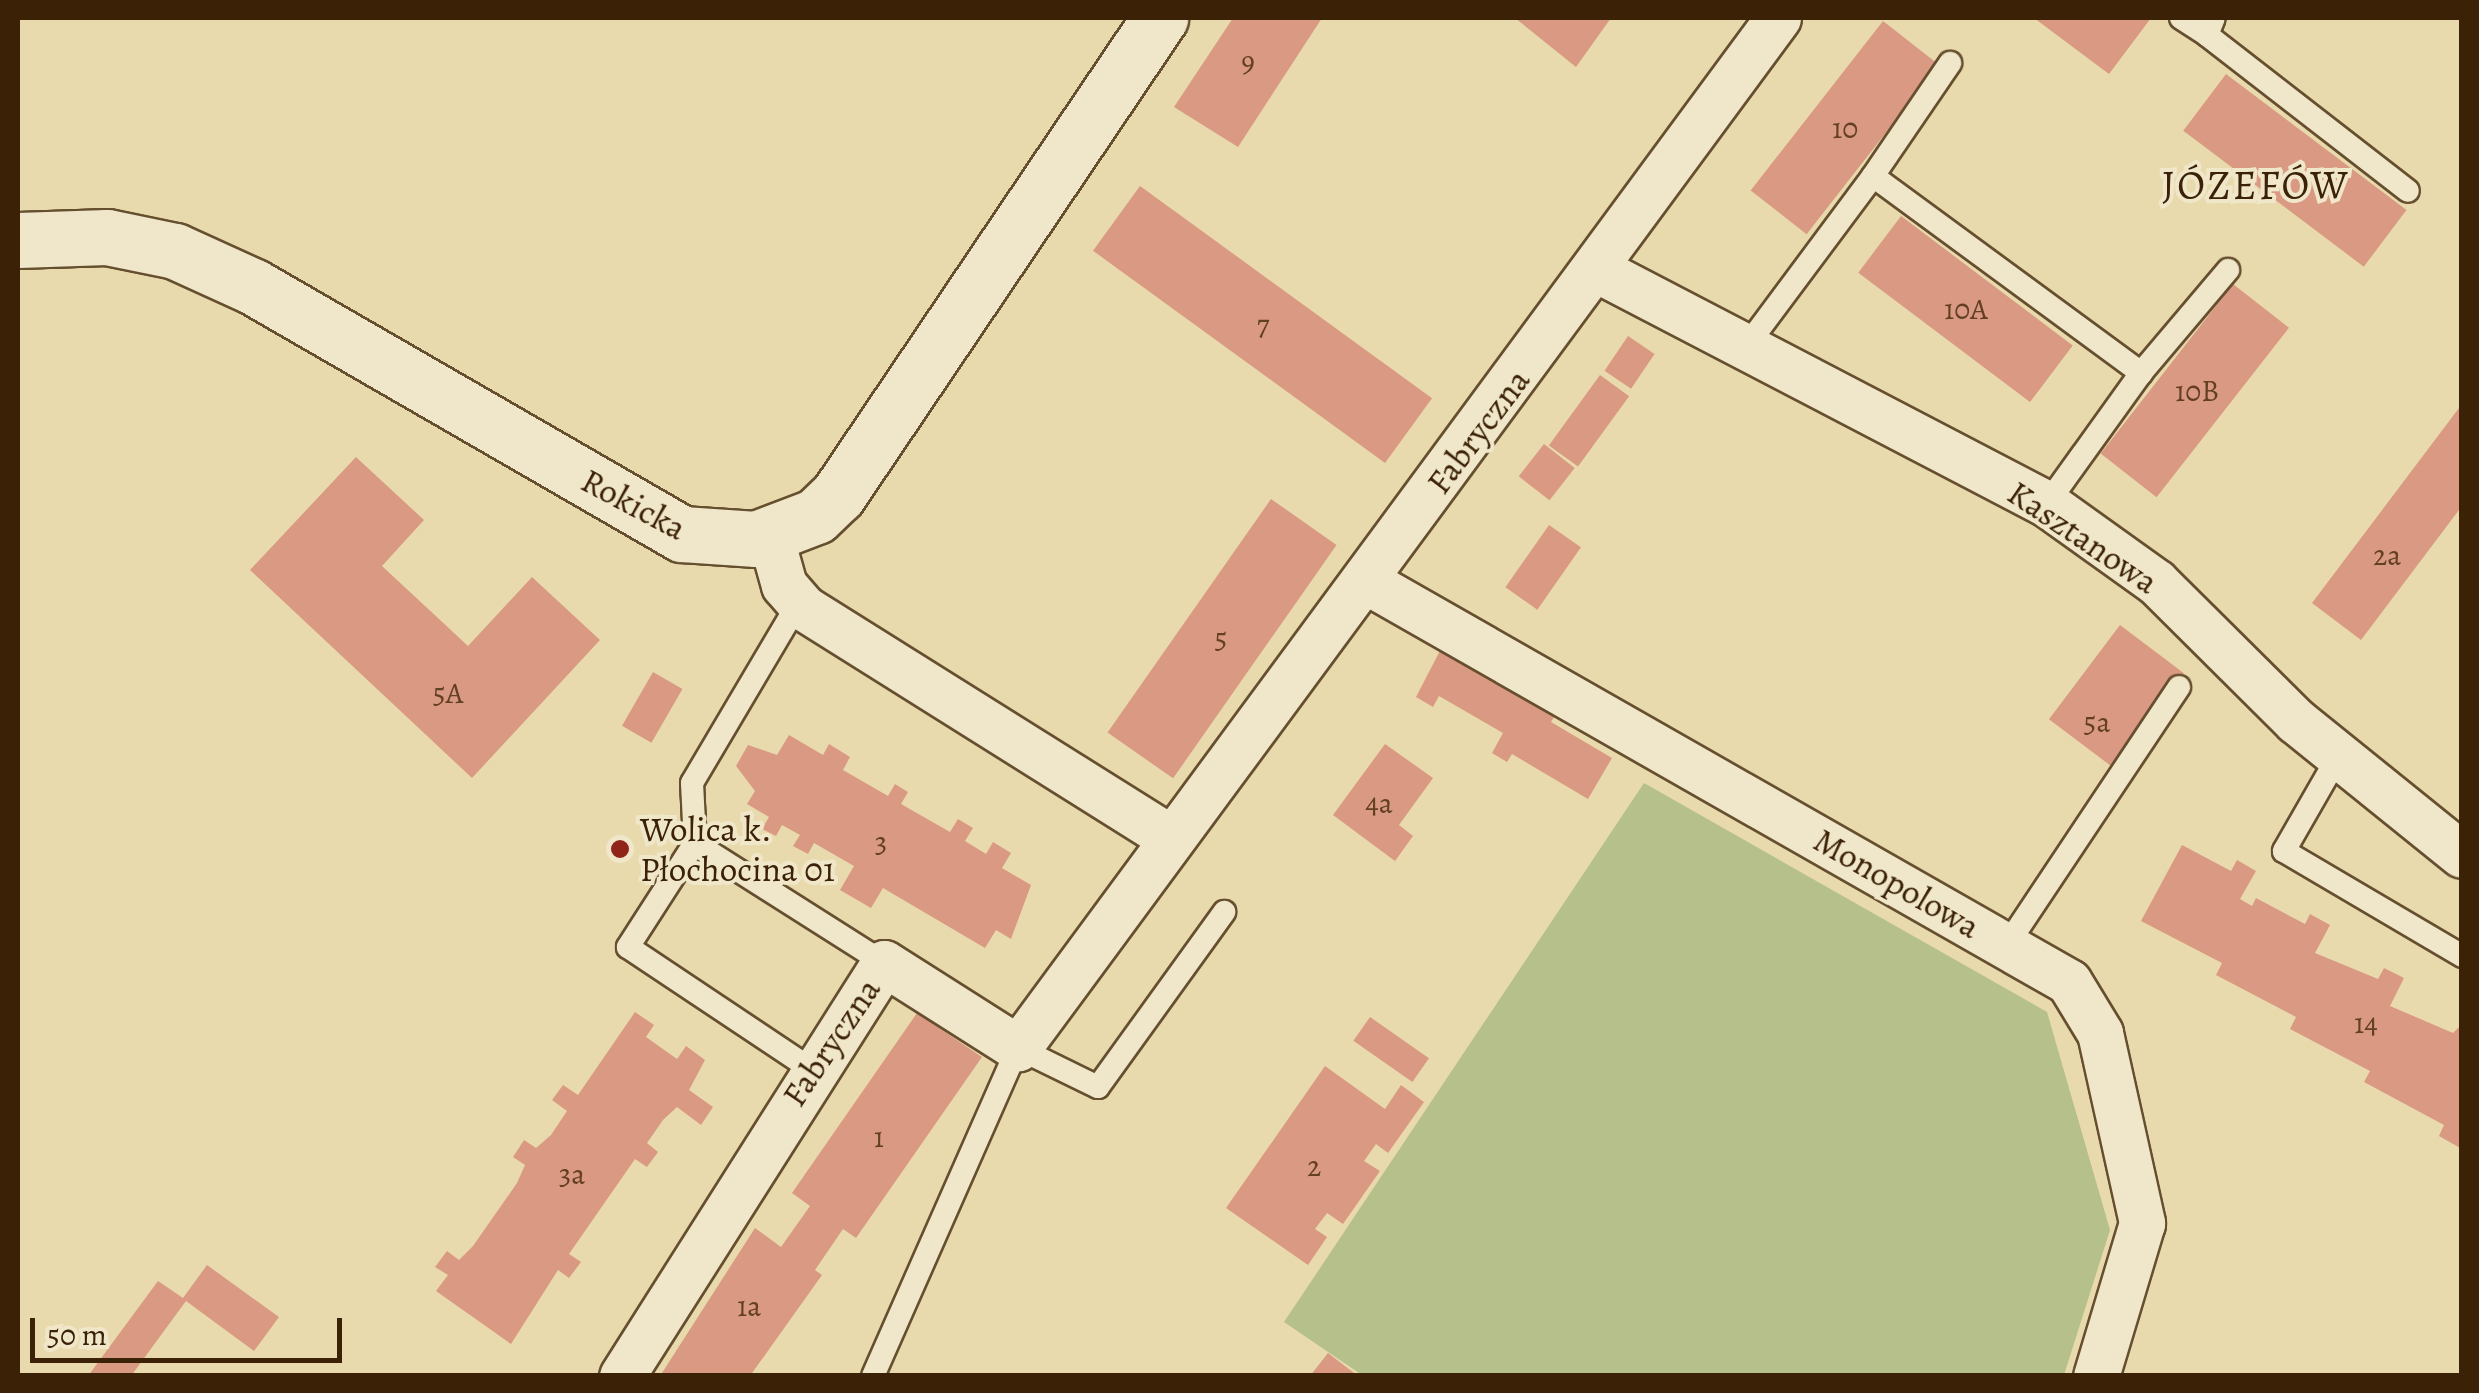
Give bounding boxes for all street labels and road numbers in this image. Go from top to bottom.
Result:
street label: Fabryczna [1417,360,1539,502]
street label: Rokicka [574,459,694,549]
street label: Kasztanowa [2000,471,2166,603]
street label: Monopolowa [1807,819,1987,947]
street label: Fabryczna [773,970,889,1114]

